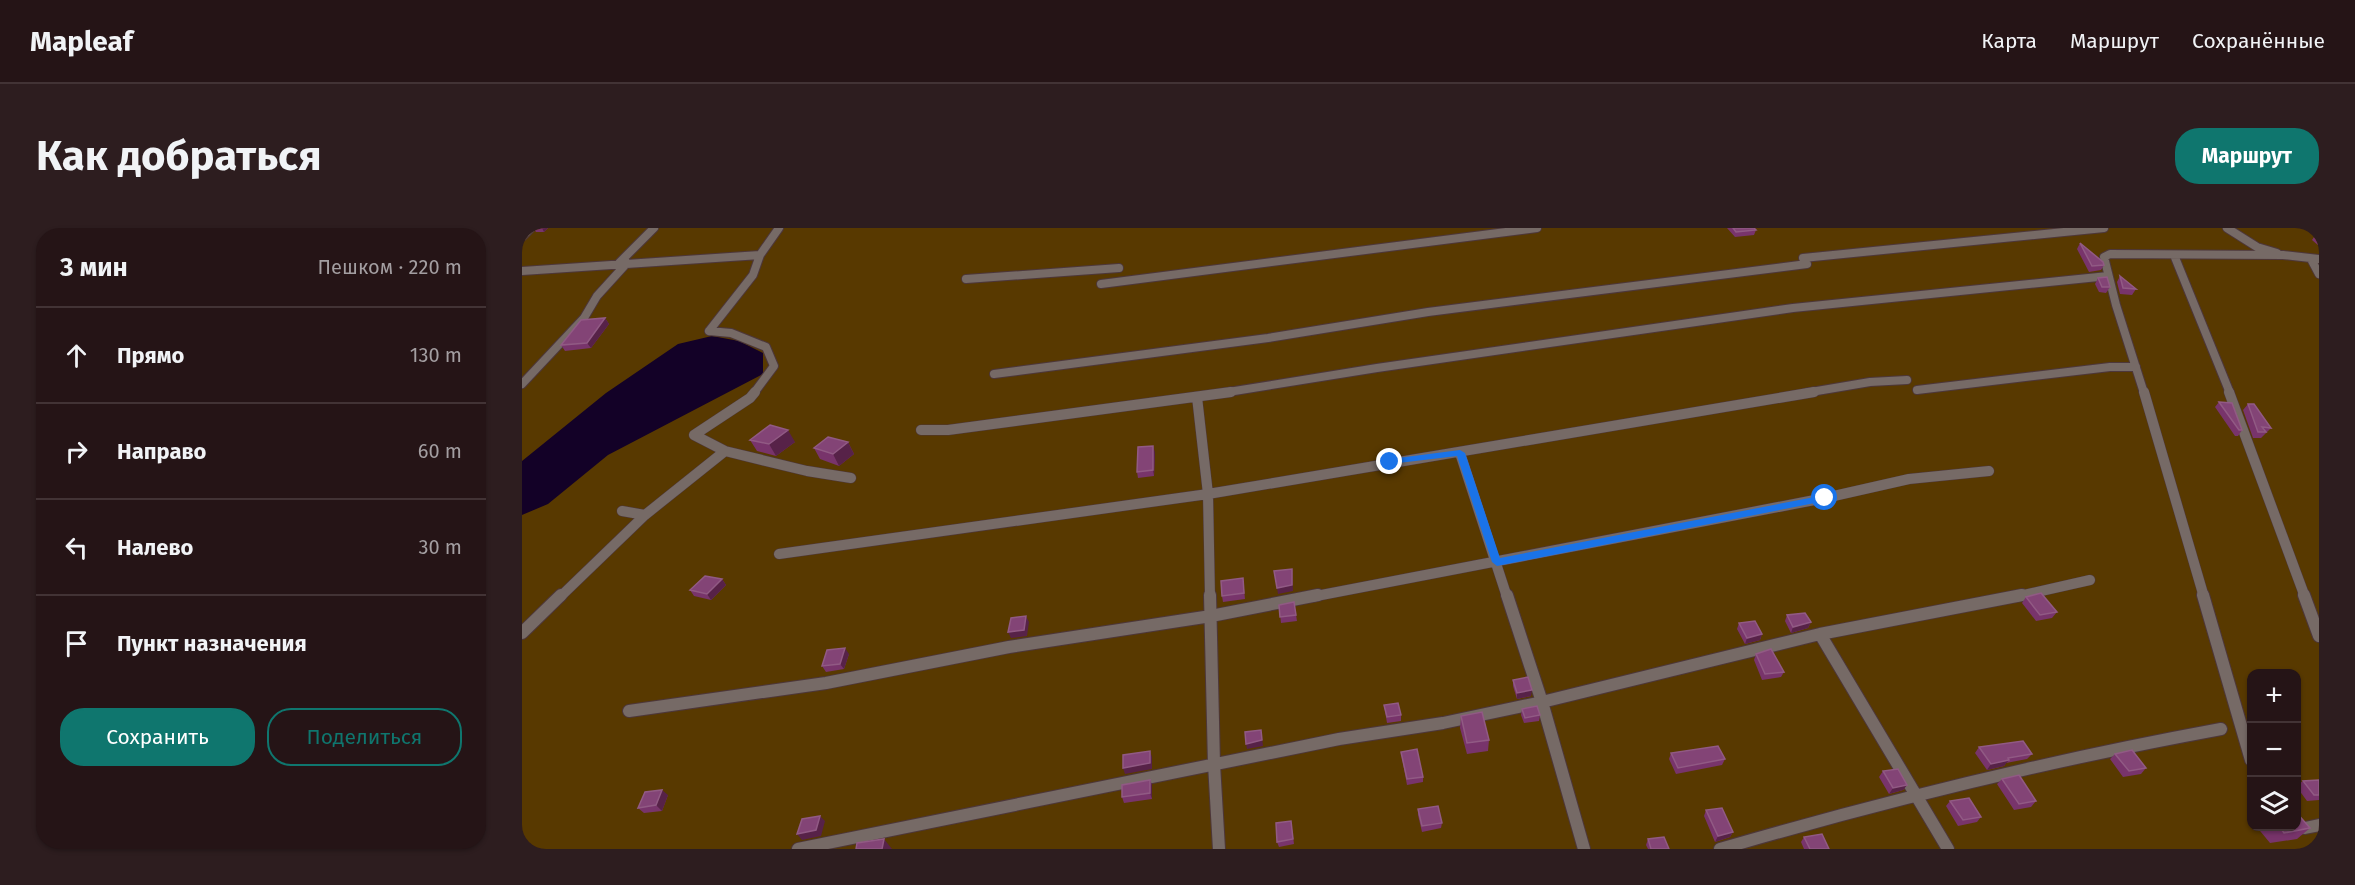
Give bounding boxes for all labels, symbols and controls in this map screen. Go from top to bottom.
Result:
text: Mapleaf [30,25,133,58]
text: Карта [1981,28,2037,54]
text: Маршрут [2070,28,2159,54]
text: Сохранённые [2192,28,2325,54]
button: Маршрут [2175,128,2319,184]
text: Как добраться [36,131,322,181]
text: 3 мин [60,252,128,283]
text: Пешком · 220 m [318,255,462,279]
icon: ahead [60,339,93,372]
text: Прямо [117,342,184,369]
text: 130 m [410,343,462,367]
icon: right [60,435,93,468]
text: Направо [117,438,206,465]
text: 60 m [418,439,462,463]
route end [1376,448,1402,474]
route start [1811,484,1837,510]
icon: left [60,531,93,564]
text: Налево [117,534,193,561]
text: 30 m [418,535,462,559]
icon: arrive [60,627,93,660]
text: Пункт назначения [117,630,307,657]
map controls [2247,669,2301,831]
button: + [2247,669,2301,723]
button: Сохранить [60,708,255,766]
button: Поделиться [267,708,462,766]
button: − [2247,723,2301,777]
button: layers [2247,777,2301,831]

